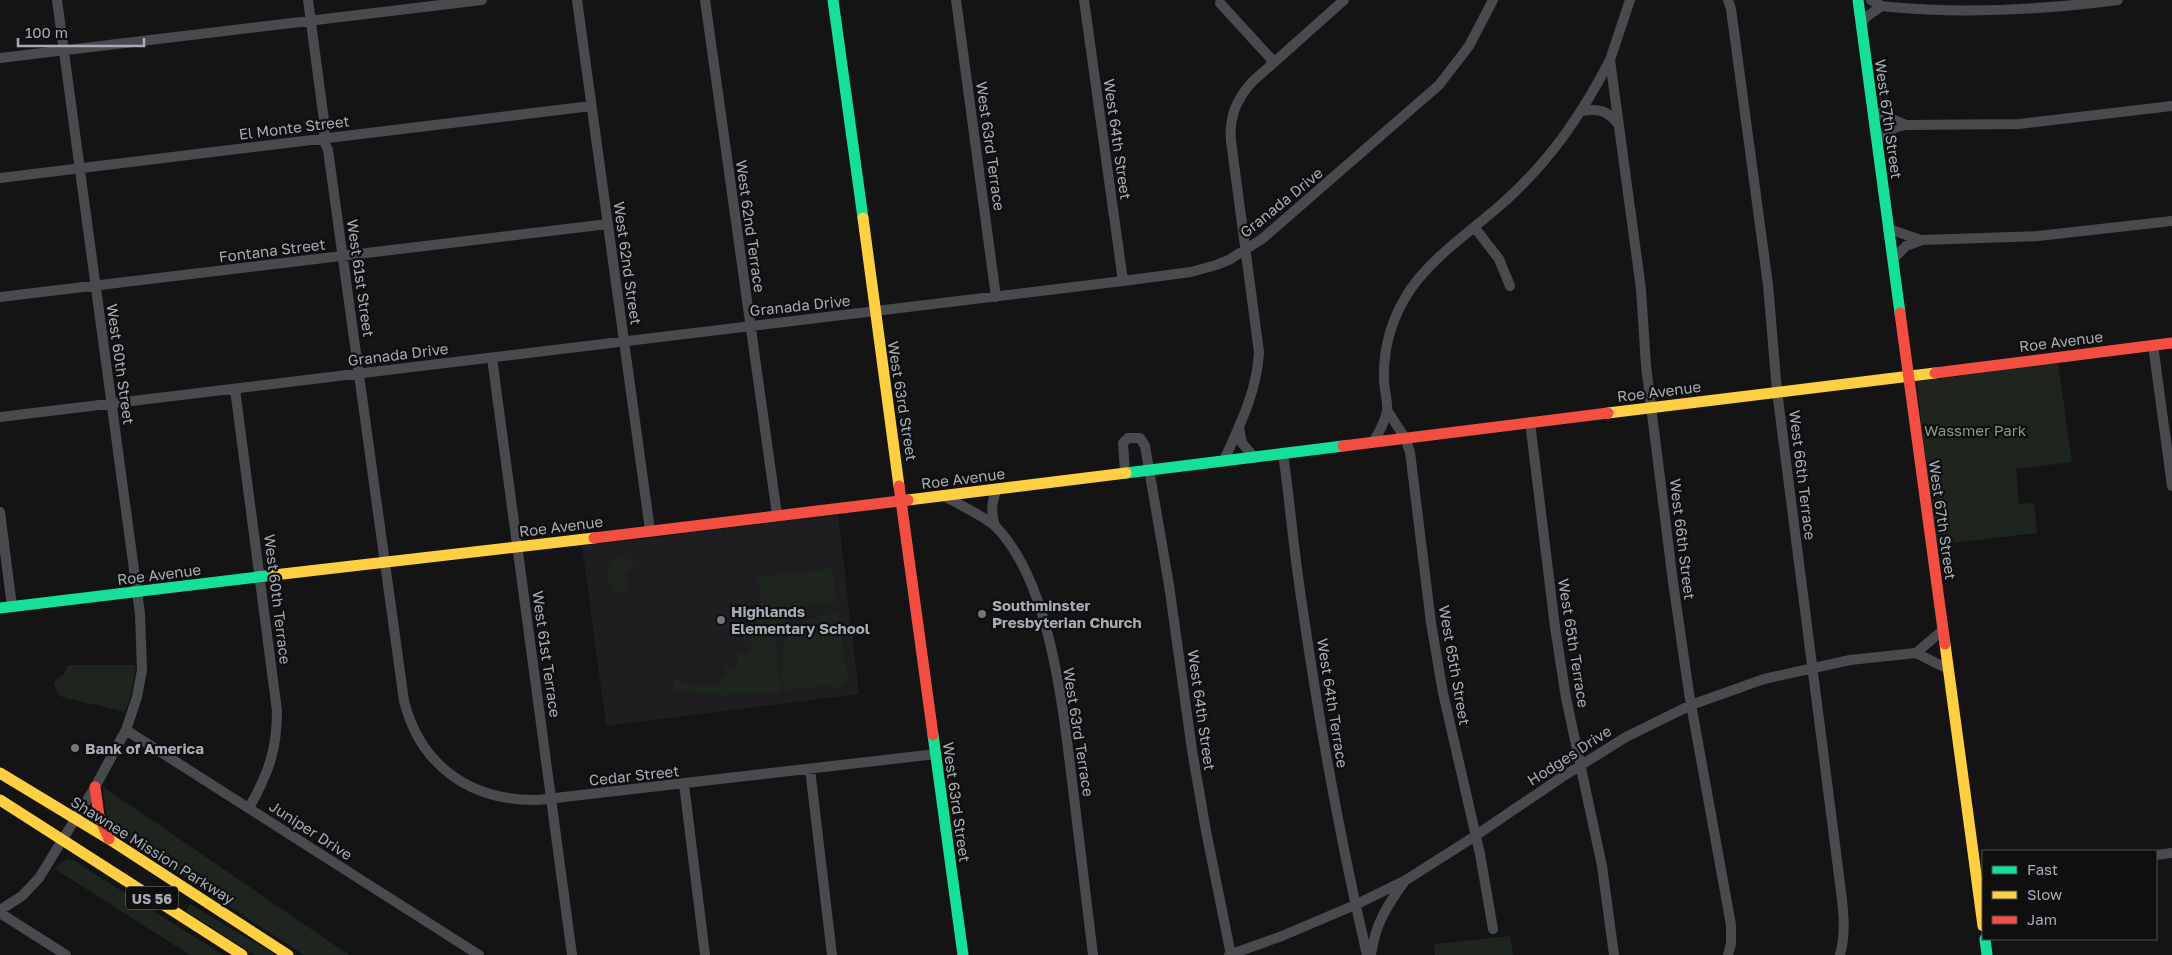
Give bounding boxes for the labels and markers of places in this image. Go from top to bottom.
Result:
place label: Southminster Presbyterian Church [992,596,1141,631]
place label: Highlands Elementary School [731,602,870,637]
marker: Southminster Presbyterian Church [976,608,988,620]
marker: Highlands Elementary School [715,614,727,626]
place label: Bank of America [85,739,204,757]
marker: Bank of America [69,742,81,754]

